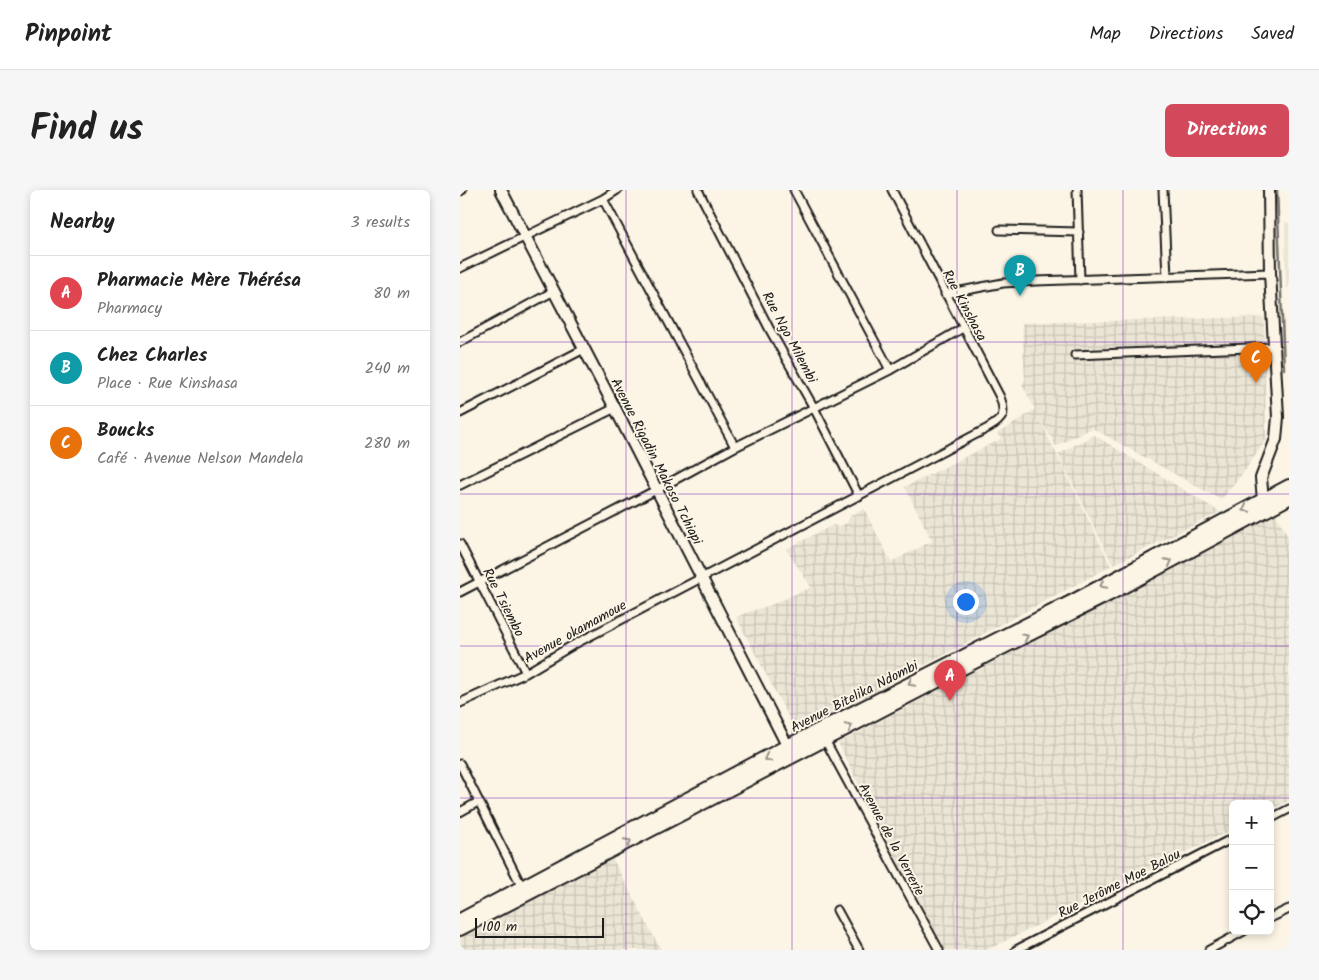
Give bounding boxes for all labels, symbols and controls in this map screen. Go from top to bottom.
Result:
text: Pinpoint [25,15,112,54]
text: Map [1089,20,1121,49]
text: Directions [1149,20,1223,49]
text: Saved [1251,20,1294,49]
text: Find us [30,102,143,158]
button: Directions [1165,104,1289,157]
text: Nearby [50,206,115,239]
text: 3 results [351,210,410,235]
pin: B [1004,255,1036,296]
text: Pharmacie Mère Thérésa [97,266,301,296]
street label: Rue Kinshasa [936,266,992,345]
text: A [61,281,71,306]
text: 80 m [373,281,410,306]
street label: Rue Ngo Milembi [756,288,823,388]
text: Pharmacy [97,296,162,321]
text: Chez Charles [97,341,207,371]
pin: C [1240,342,1272,383]
text: B [61,356,71,381]
text: 240 m [365,356,410,381]
text: Place · Rue Kinshasa [97,371,238,396]
street label: Avenue Rigadin Makoso Tchiapi [604,374,708,549]
text: Boucks [97,416,154,446]
text: C [61,431,71,456]
text: 280 m [364,431,410,456]
text: Café · Avenue Nelson Mandela [97,446,303,471]
one-way arrow [1242,503,1251,513]
one-way arrow [1164,558,1173,568]
street label: Rue Tsiembo [476,564,530,641]
one-way arrow [1099,579,1108,589]
your location [953,589,979,615]
street label: Avenue okamamoue [520,594,632,669]
one-way arrow [1020,633,1029,643]
street label: Avenue Bitelika Ndombi [787,655,923,739]
pin: A [934,660,966,701]
one-way arrow [907,677,916,687]
one-way arrow [844,723,853,733]
one-way arrow [763,751,772,761]
street label: Avenue de la Verrerie [852,779,930,900]
map controls [1229,800,1274,935]
button: + [1229,800,1274,845]
one-way arrow [622,838,631,848]
street label: Rue Jerôme Moe Balou [1054,843,1185,924]
button: − [1229,845,1274,890]
button: locate [1229,890,1274,935]
scale bar [475,915,604,938]
text: 100 m [482,916,517,938]

